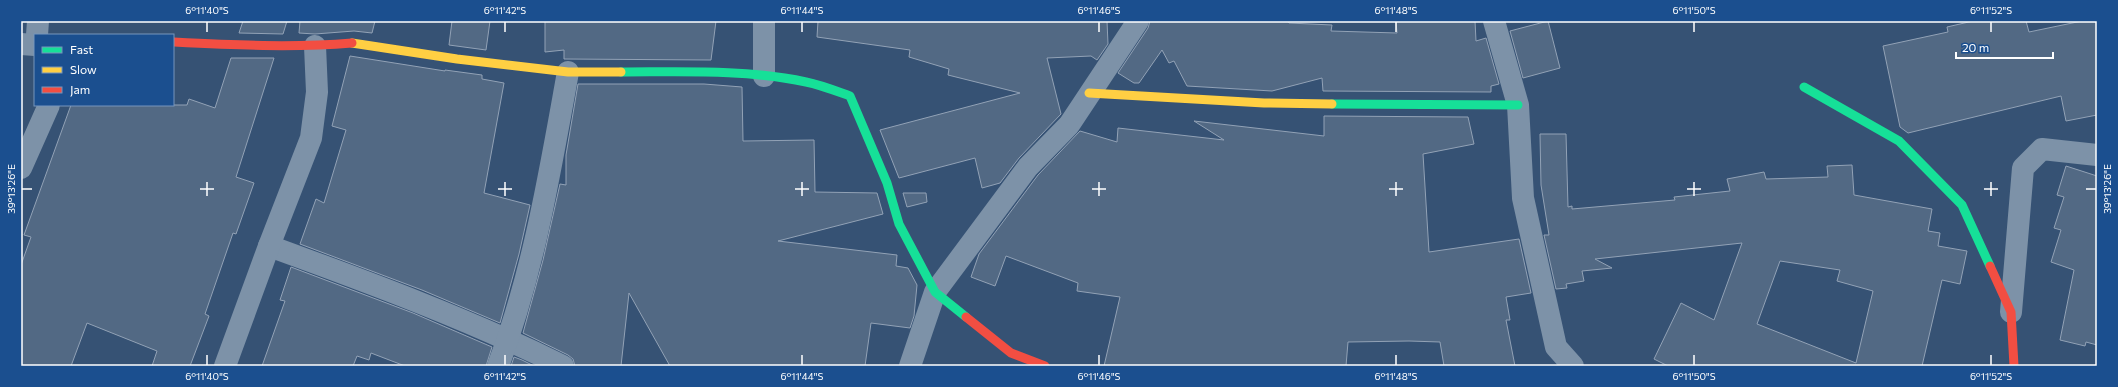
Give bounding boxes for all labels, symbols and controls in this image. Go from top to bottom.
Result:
text: 6°11'40"S [185,4,229,16]
text: 6°11'42"S [484,4,526,16]
text: 6°11'44"S [781,4,824,16]
text: 6°11'46"S [1078,4,1121,16]
text: 6°11'48"S [1375,4,1418,16]
text: 6°11'50"S [1672,4,1716,16]
text: 6°11'52"S [1970,4,2012,16]
legend [34,34,174,106]
scale bar [1956,34,2053,60]
text: 20 m [1962,40,1989,54]
text: Fast [70,42,93,56]
text: Slow [70,62,97,76]
text: Jam [70,82,90,97]
text: 39°13'26"E [5,164,17,214]
text: 39°13'26"E [2101,164,2113,214]
text: 6°11'40"S [185,370,229,382]
text: 6°11'42"S [484,370,526,382]
text: 6°11'44"S [781,370,824,382]
text: 6°11'46"S [1078,370,1121,382]
text: 6°11'48"S [1375,370,1418,382]
text: 6°11'50"S [1672,370,1716,382]
text: 6°11'52"S [1970,370,2012,382]

